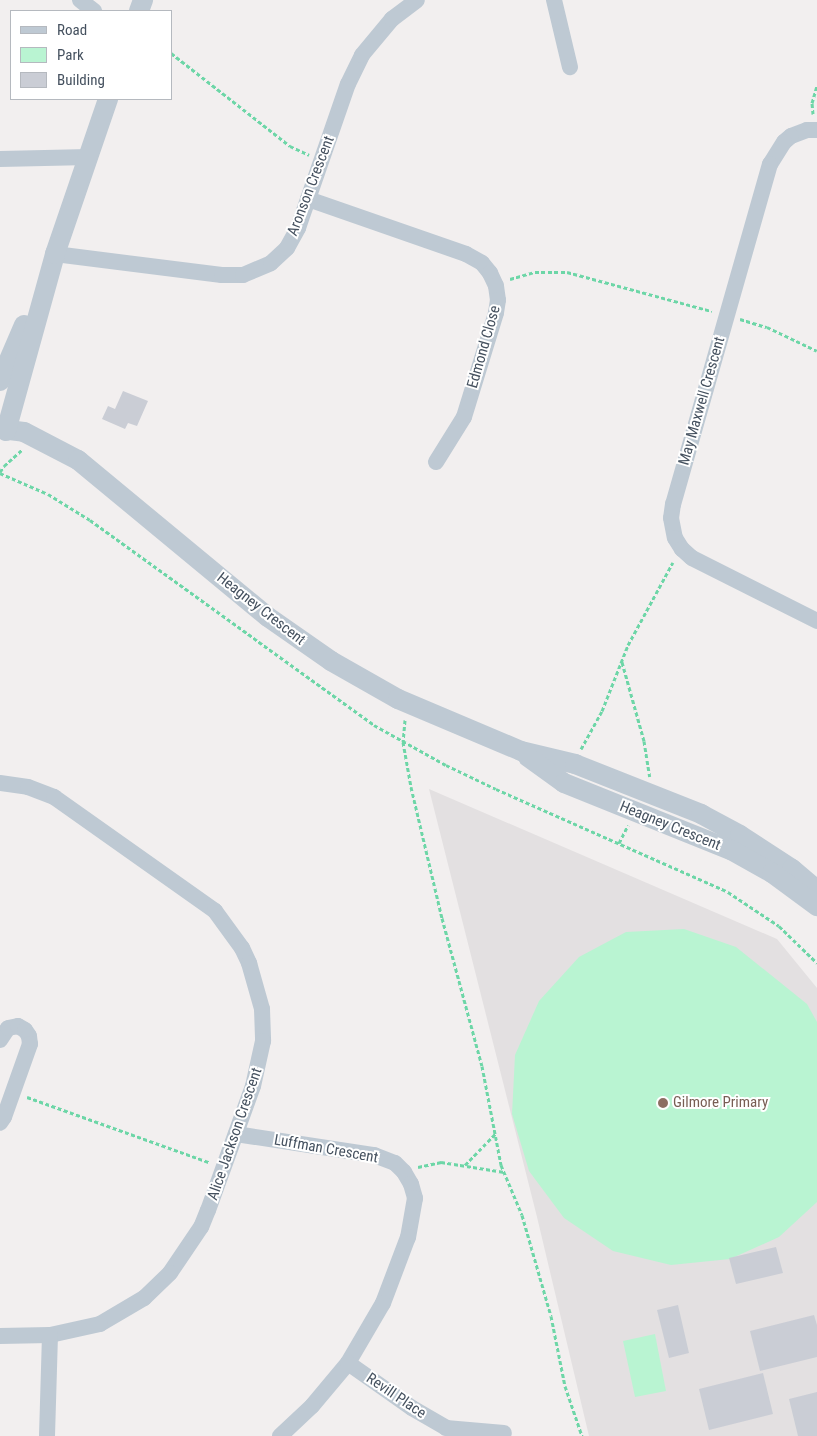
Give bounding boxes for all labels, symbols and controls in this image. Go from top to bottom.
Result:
legend [10,10,172,100]
text: Road [57,21,87,39]
text: Park [57,46,84,64]
text: Building [57,71,105,89]
street label: Aronson Crescent [284,134,338,238]
street label: Edmond Close [464,304,504,390]
street label: May Maxwell Crescent [675,335,729,467]
street label: Heagney Crescent [213,569,309,649]
street label: Heagney Crescent [617,798,723,854]
street label: Alice Jackson Crescent [204,1066,266,1202]
place label: Gilmore Primary [673,1094,768,1112]
marker: Gilmore Primary [657,1097,669,1109]
street label: Luffman Crescent [273,1131,379,1167]
street label: Revill Place [363,1370,429,1422]

